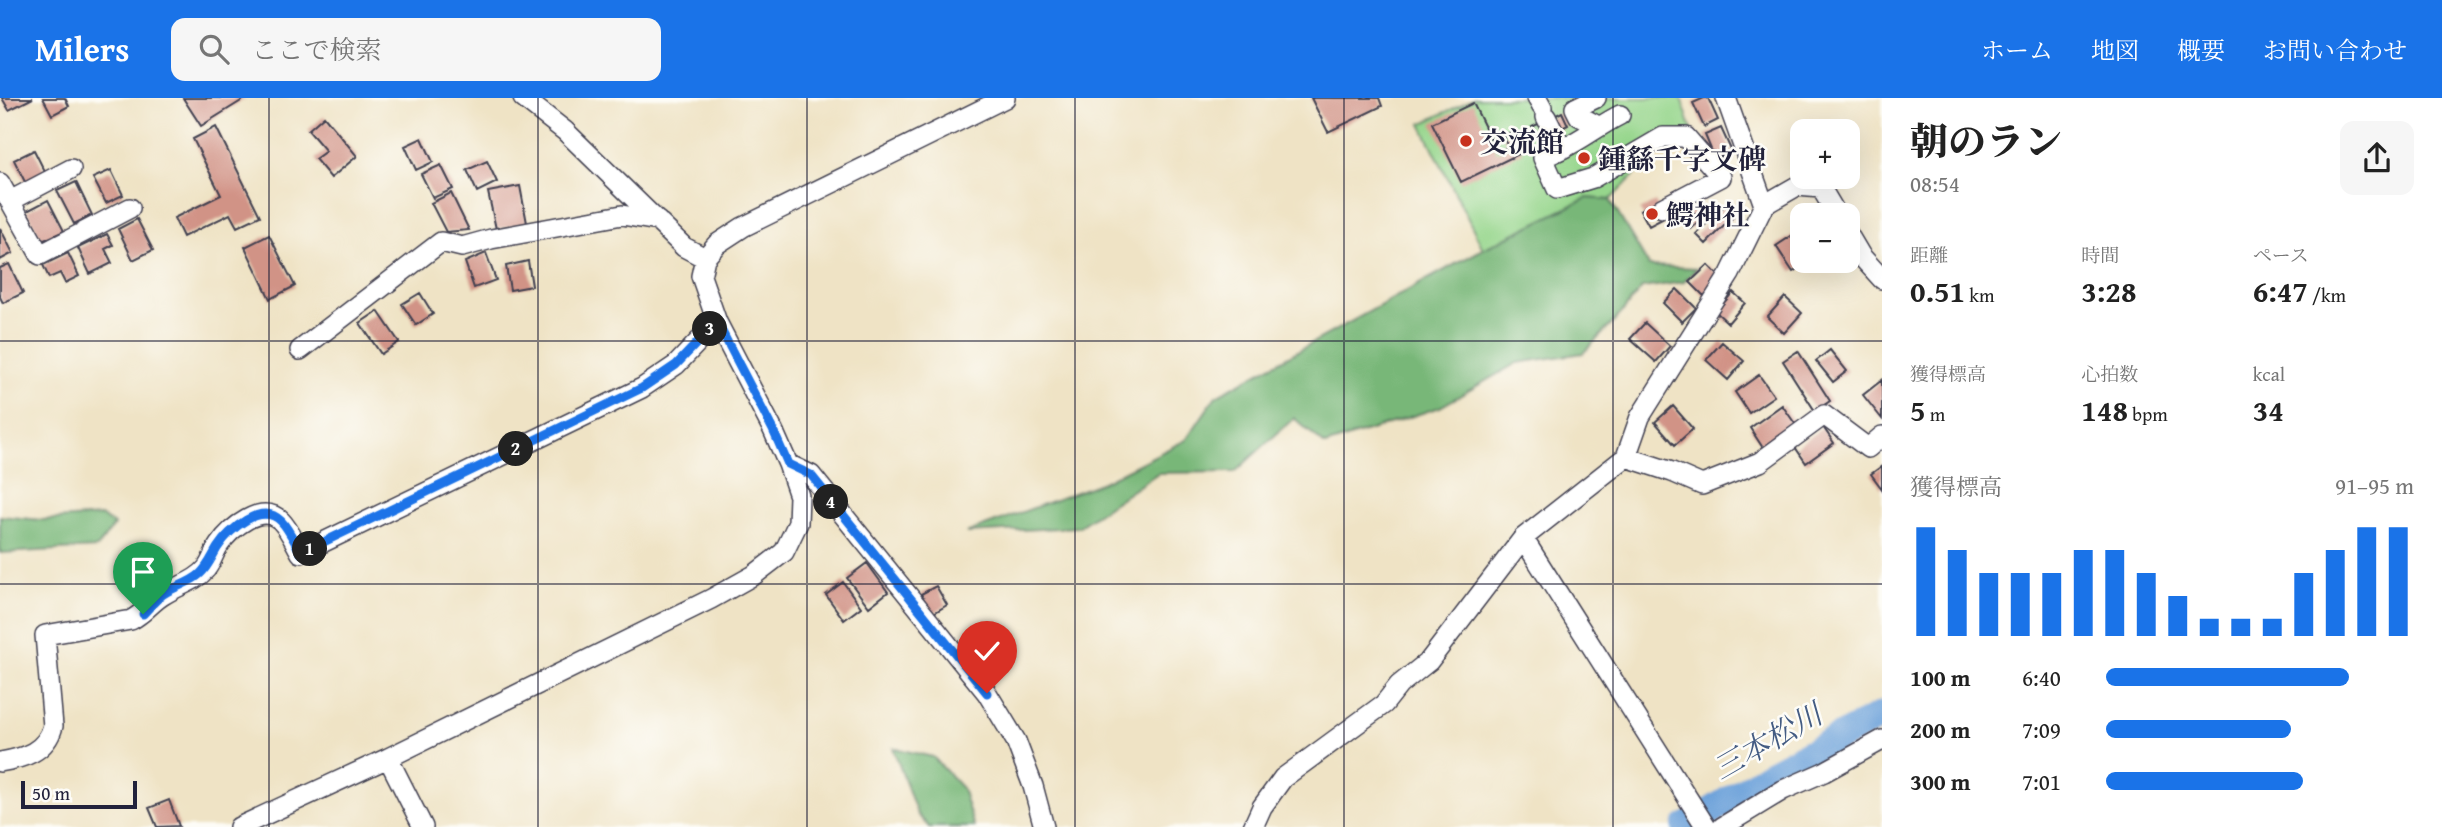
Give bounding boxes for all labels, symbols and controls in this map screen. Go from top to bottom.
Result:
search box [171,18,661,81]
text: Milers [35,25,129,73]
icon: search [195,30,233,68]
text: ここで検索 [251,30,381,69]
text: ホーム [1981,33,2053,68]
text: 地図 [2091,33,2139,68]
text: 概要 [2177,33,2225,68]
text: お問い合わせ [2263,33,2407,68]
text: 朝のラン [1910,113,2062,169]
map controls [1790,119,1860,273]
button: + [1790,119,1860,189]
place label: 交流館 [1480,121,1564,162]
button: share [2340,121,2414,195]
marker: 交流館 [1458,133,1474,149]
place label: 鍾繇千字文碑 [1598,138,1766,179]
marker: 鍾繇千字文碑 [1576,150,1592,166]
text: 08:54 [1910,167,1960,200]
place label: 鰐神社 [1666,194,1750,235]
button: − [1790,203,1860,273]
marker: 鰐神社 [1644,206,1660,222]
text: 距離 [1910,241,1948,269]
text: 時間 [2081,241,2119,269]
text: ペース [2253,241,2309,269]
text: 0.51 [1910,269,1965,313]
text: 3:28 [2081,269,2136,313]
text: 6:47 [2253,269,2308,313]
text: km [1965,281,1994,309]
text: /km [2308,281,2346,309]
pin: 3 [692,312,728,346]
text: 3 [705,314,714,342]
text: 獲得標高 [1910,360,1986,388]
text: 心拍数 [2081,360,2138,388]
text: kcal [2253,360,2285,388]
text: 5 [1910,388,1926,432]
text: 148 [2081,388,2128,432]
text: 34 [2253,388,2284,432]
text: m [1926,400,1945,428]
text: bpm [2128,400,2168,428]
pin: 2 [498,432,534,466]
text: 2 [511,434,520,462]
text: 91–95 m [2335,469,2414,502]
text: 獲得標高 [1910,470,2002,503]
pin: 4 [814,484,848,520]
text: 4 [826,487,835,515]
pin: 1 [292,532,328,566]
text: 1 [305,534,314,562]
pin [113,542,173,614]
icon: arrive [124,553,162,591]
pin [957,621,1017,693]
icon: check [968,632,1006,670]
text: 100 m [1910,661,1971,694]
text: 6:40 [2022,661,2061,694]
water label: 三本松川 [1704,690,1833,790]
text: 200 m [1910,713,1971,746]
text: 7:09 [2022,713,2061,746]
text: 300 m [1910,765,1971,798]
text: 7:01 [2022,765,2061,798]
scale bar [21,778,136,810]
text: 50 m [32,779,70,807]

